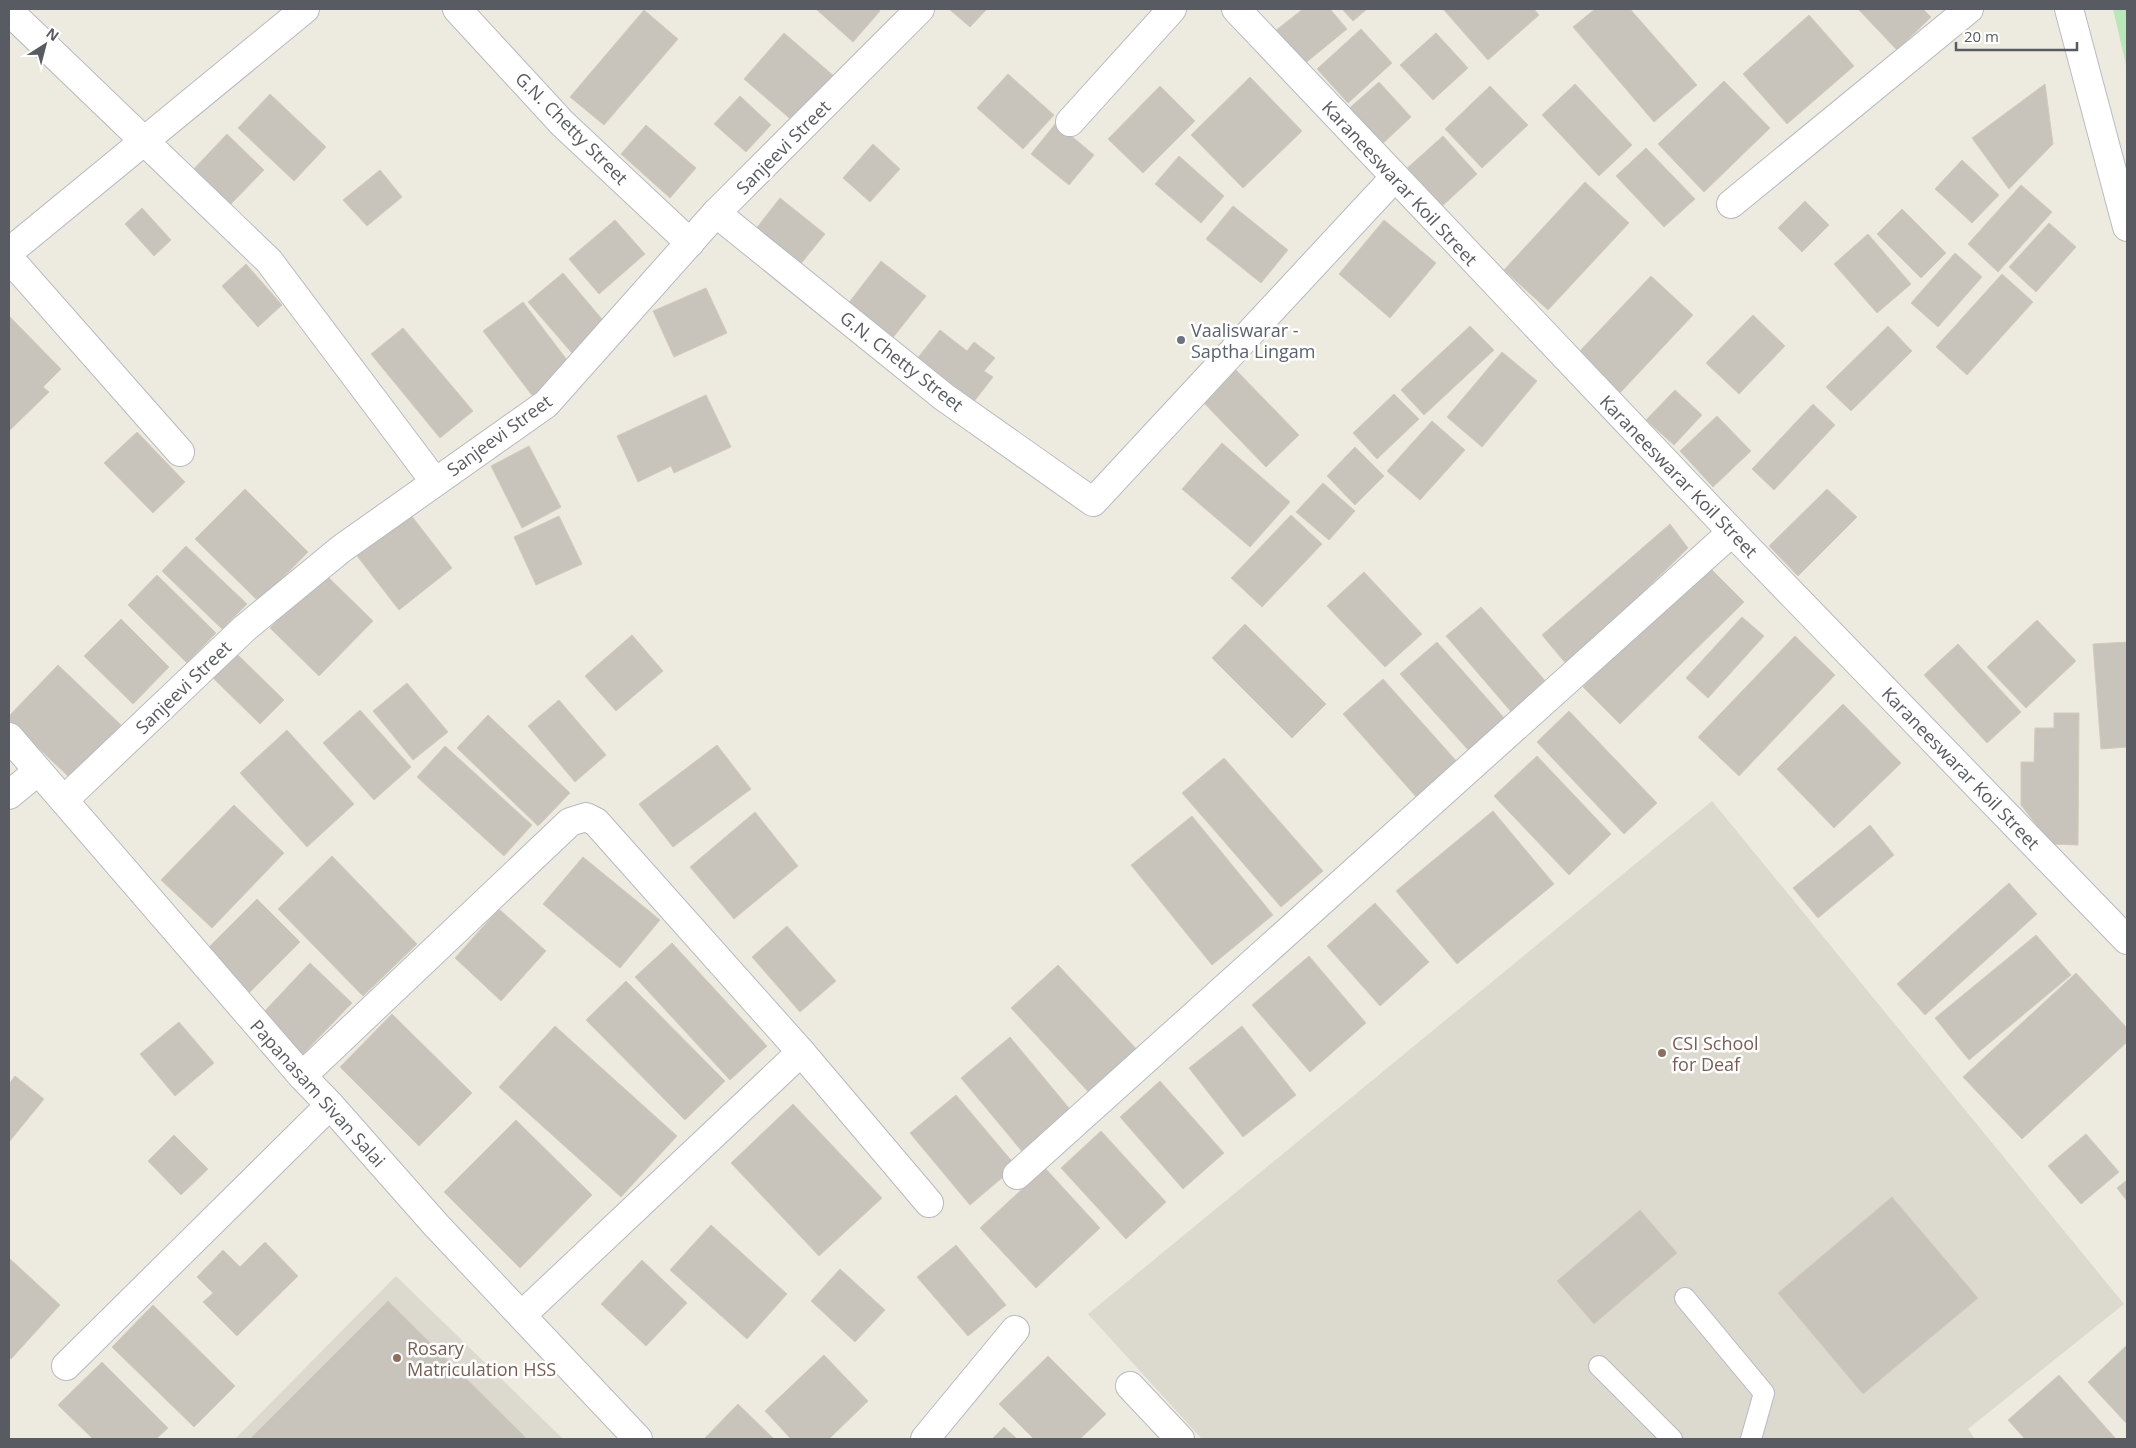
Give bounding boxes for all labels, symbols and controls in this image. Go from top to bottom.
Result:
north arrow [20,20,70,70]
scale bar [1956,20,2077,52]
text: N [43,23,63,45]
text: 20 m [1964,26,1999,46]
street label: G.N. Chetty Street [510,66,634,190]
street label: Sanjeevi Street [731,95,835,199]
street label: Karaneeswarar Koil Street [1317,95,1483,271]
street label: G.N. Chetty Street [835,305,969,417]
place label: Vaaliswarar - Saptha Lingam [1191,318,1315,363]
marker: Vaaliswarar - Saptha Lingam [1175,334,1187,346]
street label: Sanjeevi Street [442,389,556,481]
street label: Karaneeswarar Koil Street [1595,389,1763,563]
street label: Sanjeevi Street [130,635,236,739]
street label: Karaneeswarar Koil Street [1877,681,2045,855]
street label: Papanasam Sivan Salai [245,1014,391,1172]
place label: CSI School for Deaf [1672,1031,1759,1076]
marker: CSI School for Deaf [1656,1047,1668,1059]
place label: Rosary Matriculation HSS [407,1336,556,1381]
marker: Rosary Matriculation HSS [391,1352,403,1364]

